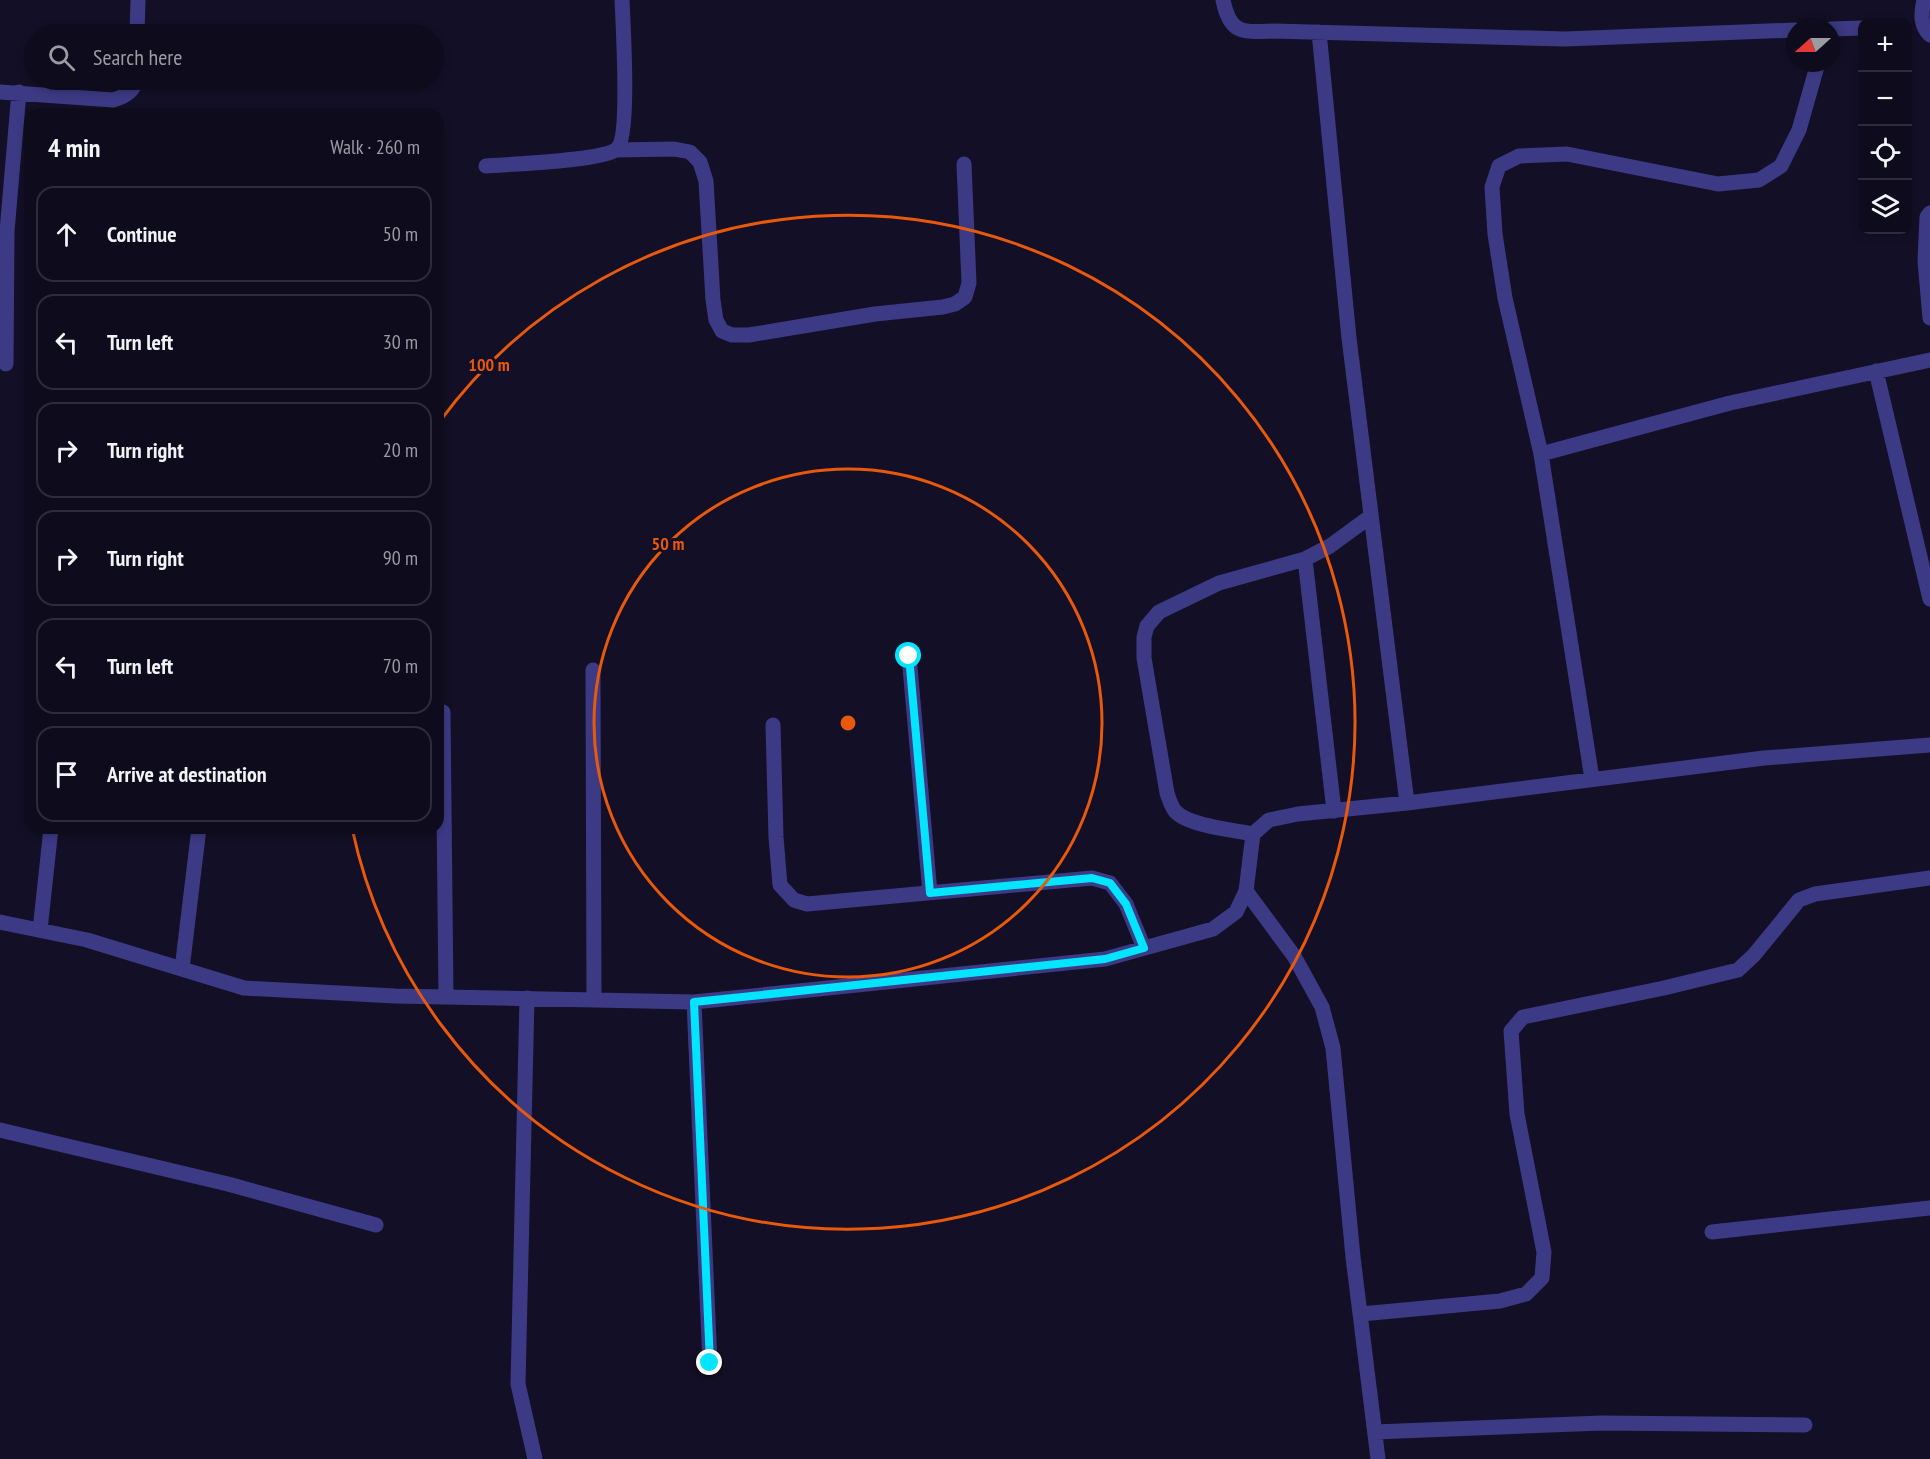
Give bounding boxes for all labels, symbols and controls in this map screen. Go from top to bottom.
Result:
north arrow [1786,18,1840,72]
map controls [1858,18,1912,234]
button: + [1858,18,1912,72]
search box [24,24,444,90]
icon: search [45,41,78,74]
text: Search here [93,43,182,71]
button: − [1858,72,1912,126]
button: locate [1858,126,1912,180]
text: 4 min [48,131,101,164]
text: Walk · 260 m [330,134,420,160]
button: layers [1858,180,1912,234]
icon: ahead [50,218,83,251]
text: Continue [107,220,177,248]
text: 50 m [383,221,418,247]
icon: left [50,326,83,359]
text: Turn left [107,328,173,356]
text: 30 m [383,329,418,355]
text: 100 m [468,353,510,376]
icon: right [50,434,83,467]
text: Turn right [107,436,184,464]
text: 20 m [383,437,418,463]
text: 50 m [652,532,684,555]
icon: right [50,542,83,575]
text: Turn right [107,544,184,572]
text: 90 m [383,545,418,571]
route start [895,642,921,668]
icon: left [50,650,83,683]
text: Turn left [107,652,173,680]
text: 70 m [383,653,418,679]
centre of rings [838,713,858,733]
icon: arrive [50,758,83,791]
text: Arrive at destination [107,760,267,788]
route end [696,1349,722,1375]

